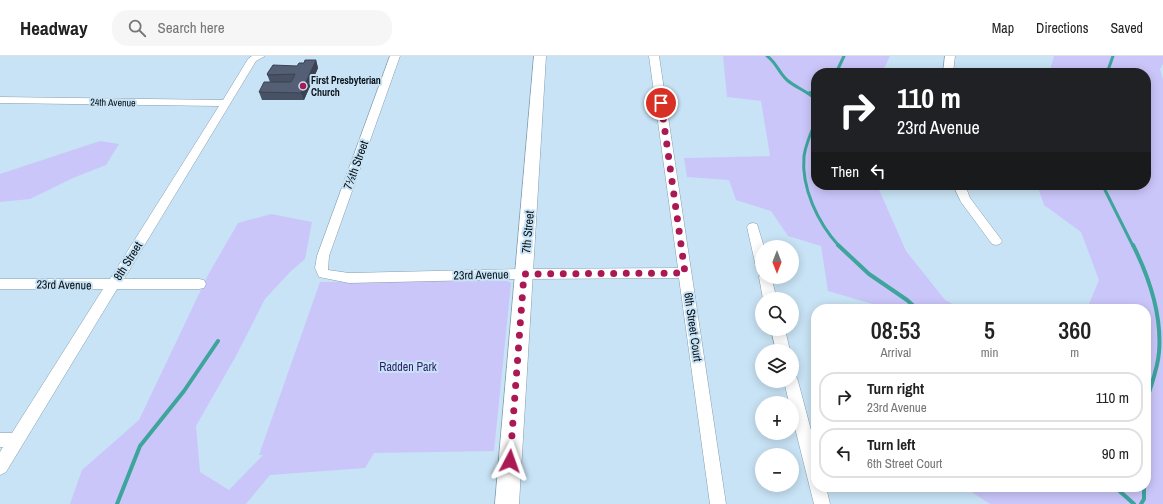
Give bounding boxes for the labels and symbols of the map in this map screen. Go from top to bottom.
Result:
place label: First Presbyterian Church [311,74,381,99]
marker: First Presbyterian Church [298,81,308,91]
pin [644,86,678,120]
street label: 24th Avenue [90,96,136,109]
street label: 7½th Street [340,138,372,192]
street label: 7th Street [518,210,538,254]
street label: 8th Street [110,238,146,283]
north arrow [755,240,799,284]
street label: 23rd Avenue [453,267,509,283]
street label: 23rd Avenue [36,277,92,293]
street label: 6th Street Court [680,291,706,363]
park label: Radden Park [379,359,437,375]
position arrow [489,440,531,482]

